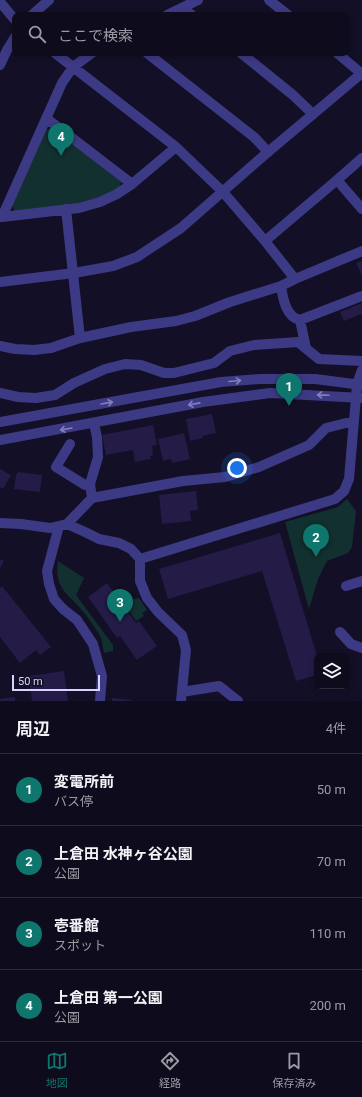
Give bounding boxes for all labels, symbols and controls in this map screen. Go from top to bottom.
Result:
search box [12,12,350,56]
icon: search [26,23,48,45]
text: ここで検索 [58,27,133,45]
pin: 4 [48,123,74,156]
pin: 1 [276,373,302,406]
one-way arrow [228,377,241,385]
one-way arrow [317,392,330,399]
one-way arrow [100,399,113,407]
one-way arrow [188,400,201,408]
one-way arrow [60,425,73,433]
your location [227,458,247,478]
pin: 2 [303,524,329,557]
pin: 3 [107,589,133,622]
map controls [314,653,350,689]
button: layers [314,653,350,689]
scale bar [12,673,100,692]
text: 50 m [18,675,43,688]
text: 周辺 [16,719,50,739]
text: 4件 [326,721,346,736]
text: 変電所前 [54,773,114,791]
text: 1 [25,782,33,797]
text: 50 m [317,782,346,797]
text: バス停 [54,794,93,809]
text: 上倉田 水神ヶ谷公園 [54,845,193,863]
text: 2 [25,854,33,869]
text: 70 m [317,854,346,869]
text: 公園 [54,866,80,881]
text: 壱番館 [54,917,99,935]
text: 3 [25,926,33,941]
text: 110 m [309,926,346,941]
text: スポット [54,938,106,953]
text: 上倉田 第一公園 [54,989,163,1007]
text: 4 [25,998,33,1013]
text: 200 m [309,998,346,1013]
text: 公園 [54,1010,80,1025]
tab: 地図 [46,1050,68,1090]
tab: 経路 [159,1050,181,1090]
tab: 保存済み [272,1050,316,1090]

